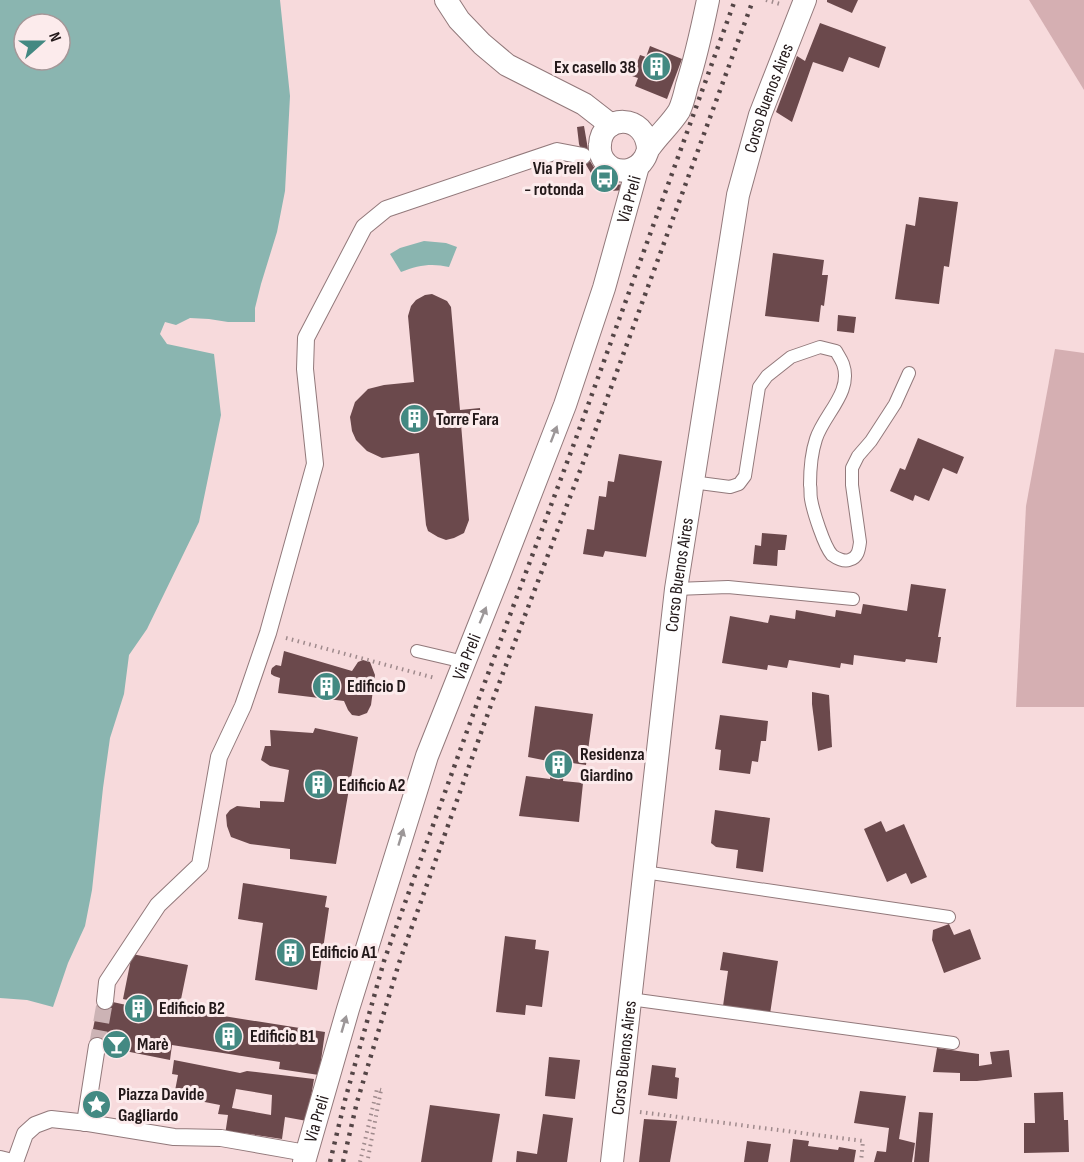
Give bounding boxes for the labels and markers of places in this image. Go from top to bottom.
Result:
building icon: Ex casello 38 [641,51,673,83]
place label: Ex casello 38 [554,57,636,78]
place label: Via Preli - rotonda [524,158,584,200]
bus stop icon: Via Preli - rotonda [589,162,621,194]
building icon: Torre Fara [399,403,431,435]
place label: Torre Fara [436,409,499,430]
building icon: Edificio D [310,670,342,702]
place label: Edificio D [347,676,406,697]
place label: Residenza Giardino [580,744,645,786]
building icon: Residenza Giardino [543,748,575,780]
building icon: Edificio A2 [302,769,334,801]
place label: Edificio A2 [339,775,405,796]
building icon: Edificio A1 [275,936,307,968]
place label: Edificio A1 [312,942,377,963]
building icon: Edificio B2 [122,992,154,1024]
place label: Edificio B2 [159,998,225,1019]
building icon: Edificio B1 [213,1020,245,1052]
place label: Edificio B1 [250,1026,315,1047]
bar icon: Marè [100,1028,132,1060]
place label: Marè [137,1034,169,1055]
place label: Piazza Davide Gagliardo [118,1084,204,1126]
place icon: Piazza Davide Gagliardo [81,1088,113,1120]

